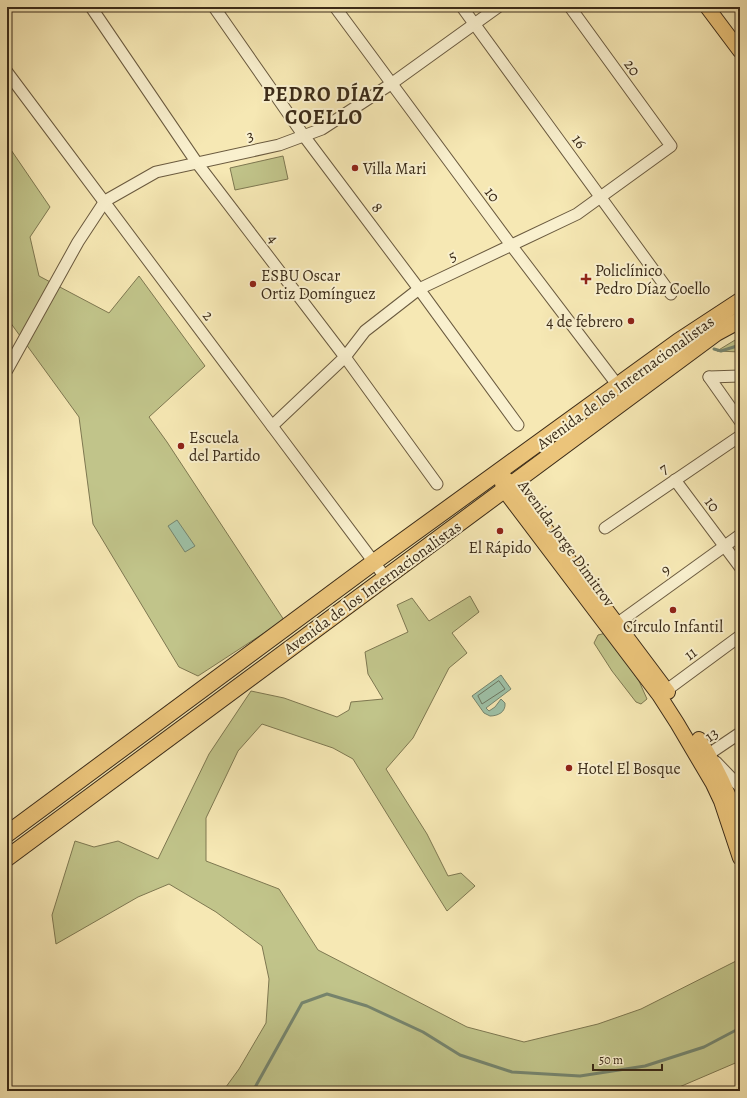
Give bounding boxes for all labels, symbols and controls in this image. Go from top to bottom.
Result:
street label: 20 [619,55,646,81]
district label: PEDRO DÍAZ COELLO [263,81,385,131]
street label: 3 [245,125,256,147]
street label: 16 [567,130,592,153]
place label: Villa Mari [362,158,427,180]
marker: Villa Mari [350,163,360,173]
street label: 10 [479,182,505,207]
street label: 8 [366,198,388,217]
street label: 4 [262,229,284,248]
street label: 5 [445,244,460,267]
place label: Policlínico Pedro Díaz Coello [595,260,710,300]
place label: ESBU Oscar Ortiz Domínguez [261,265,376,305]
marker: Policlínico Pedro Díaz Coello [580,273,592,285]
marker: ESBU Oscar Ortiz Domínguez [248,279,258,289]
street label: 2 [197,306,220,326]
street label: Avenida de los Internacionalistas [531,311,719,455]
place label: 4 de febrero [546,311,623,333]
marker: 4 de febrero [626,316,636,326]
place label: Escuela del Partido [189,427,260,467]
marker: Escuela del Partido [176,441,186,451]
street label: 7 [655,458,673,480]
street label: Avenida Jorge Dimitrov [512,475,620,612]
street label: 10 [699,492,725,517]
street label: Avenida de los Internacionalistas [278,516,466,660]
marker: El Rápido [495,526,505,536]
place label: El Rápido [469,537,532,559]
street label: 9 [656,559,675,581]
marker: Círculo Infantil [668,605,678,615]
place label: Círculo Infantil [623,616,723,638]
street label: 11 [680,641,702,666]
street label: 13 [700,722,723,747]
place label: Hotel El Bosque [577,758,681,780]
marker: Hotel El Bosque [564,763,574,773]
scale bar [593,1046,662,1072]
text: 50 m [599,1052,623,1068]

